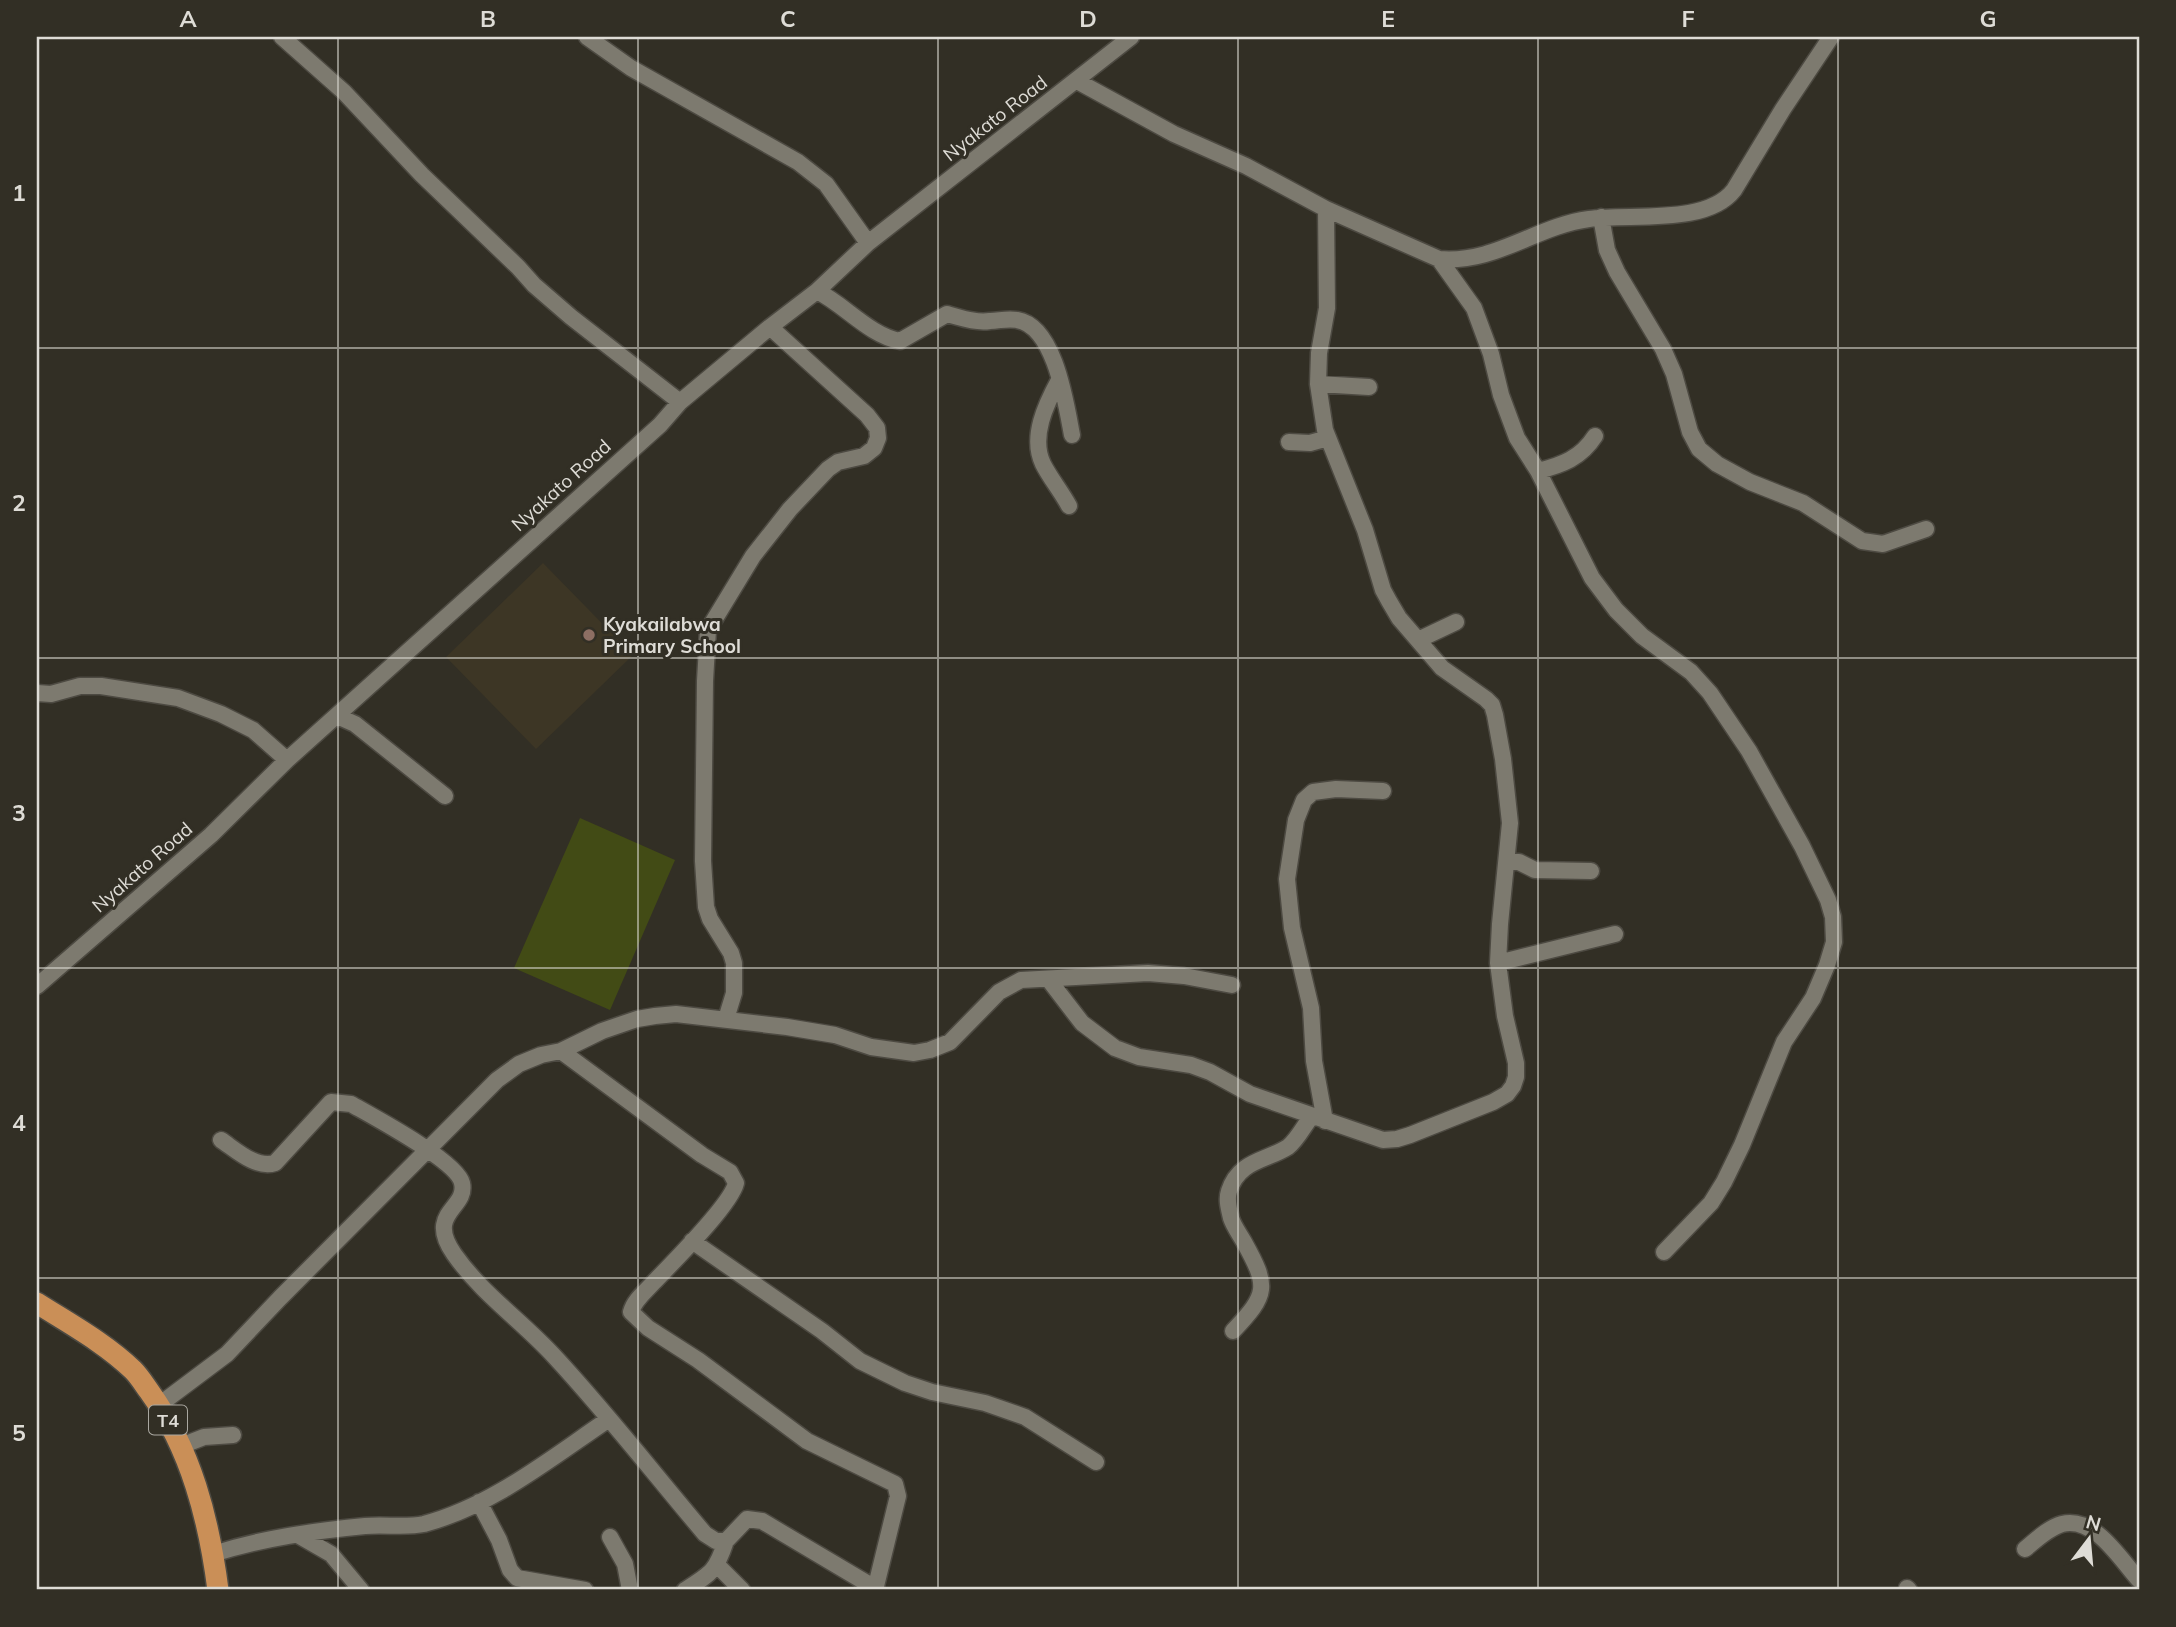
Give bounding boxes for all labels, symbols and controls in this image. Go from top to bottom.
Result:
text: A [179,4,197,33]
text: B [480,4,496,33]
text: C [780,4,796,33]
text: D [1079,4,1097,33]
text: E [1381,4,1395,33]
text: F [1681,4,1695,33]
text: G [1979,4,1997,33]
street label: Nyakato Road [938,70,1052,166]
text: 1 [12,178,26,207]
street label: Nyakato Road [506,434,616,536]
text: 2 [12,488,26,517]
place label: Kyakailabwa Primary School [603,612,741,658]
marker: Kyakailabwa Primary School [581,627,597,643]
text: 3 [12,798,26,827]
street label: Nyakato Road [87,817,197,917]
text: 4 [12,1108,26,1137]
road number: T4 [149,1406,187,1434]
text: 5 [12,1418,26,1447]
north arrow [2054,1504,2124,1574]
text: N [2083,1509,2104,1536]

